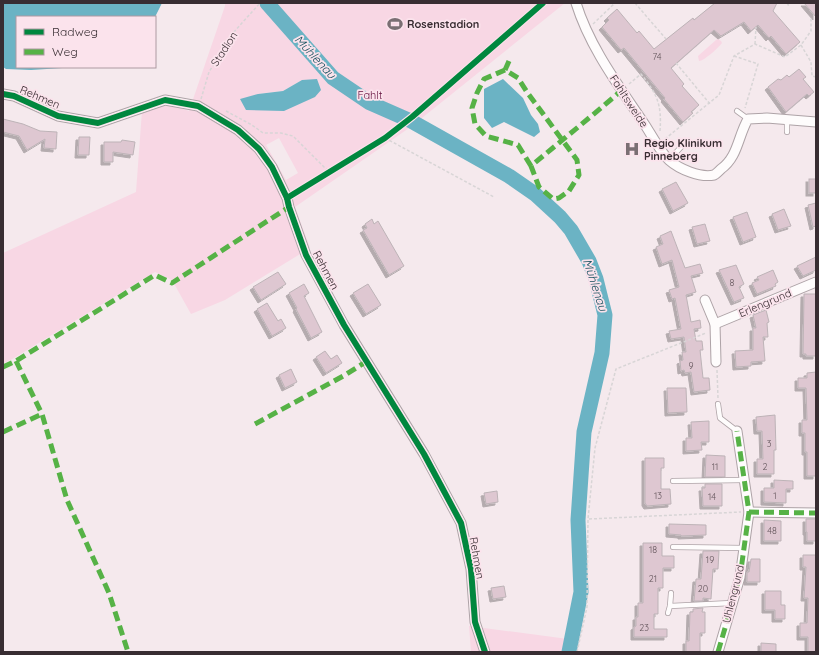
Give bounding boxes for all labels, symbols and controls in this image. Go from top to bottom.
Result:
sports icon: Rosenstadion [386,15,404,33]
legend [16,16,156,68]
place label: Rosenstadion [407,17,479,31]
text: Radweg [52,24,98,39]
street label: Stadion [208,29,240,69]
water label: Mühlenau [291,32,340,82]
text: Weg [52,44,78,59]
house number: 74 [652,51,662,62]
street label: Fahltsweide [607,72,651,130]
street label: Rehmen [18,82,62,112]
park label: Fahlt [357,88,383,102]
place label: Regio Klinikum Pinneberg [644,136,722,163]
hospital icon: Regio Klinikum Pinneberg [623,140,641,158]
street label: Rehmen [310,248,342,292]
water label: Mühlenau [580,257,611,314]
house number: 8 [730,277,735,288]
street label: Erlengrund [737,286,793,320]
house number: 9 [688,360,694,371]
house number: 3 [767,438,772,449]
house number: 11 [712,461,718,472]
house number: 2 [763,461,768,472]
house number: 13 [654,490,662,501]
house number: 1 [773,490,777,501]
house number: 14 [708,491,716,502]
house number: 48 [767,525,777,536]
street label: Rehmen [466,536,488,580]
house number: 18 [649,544,657,555]
house number: 19 [706,554,714,565]
street label: Uhlengrund [719,563,747,625]
house number: 21 [649,573,657,584]
house number: 20 [698,583,708,594]
house number: 23 [639,622,649,633]

